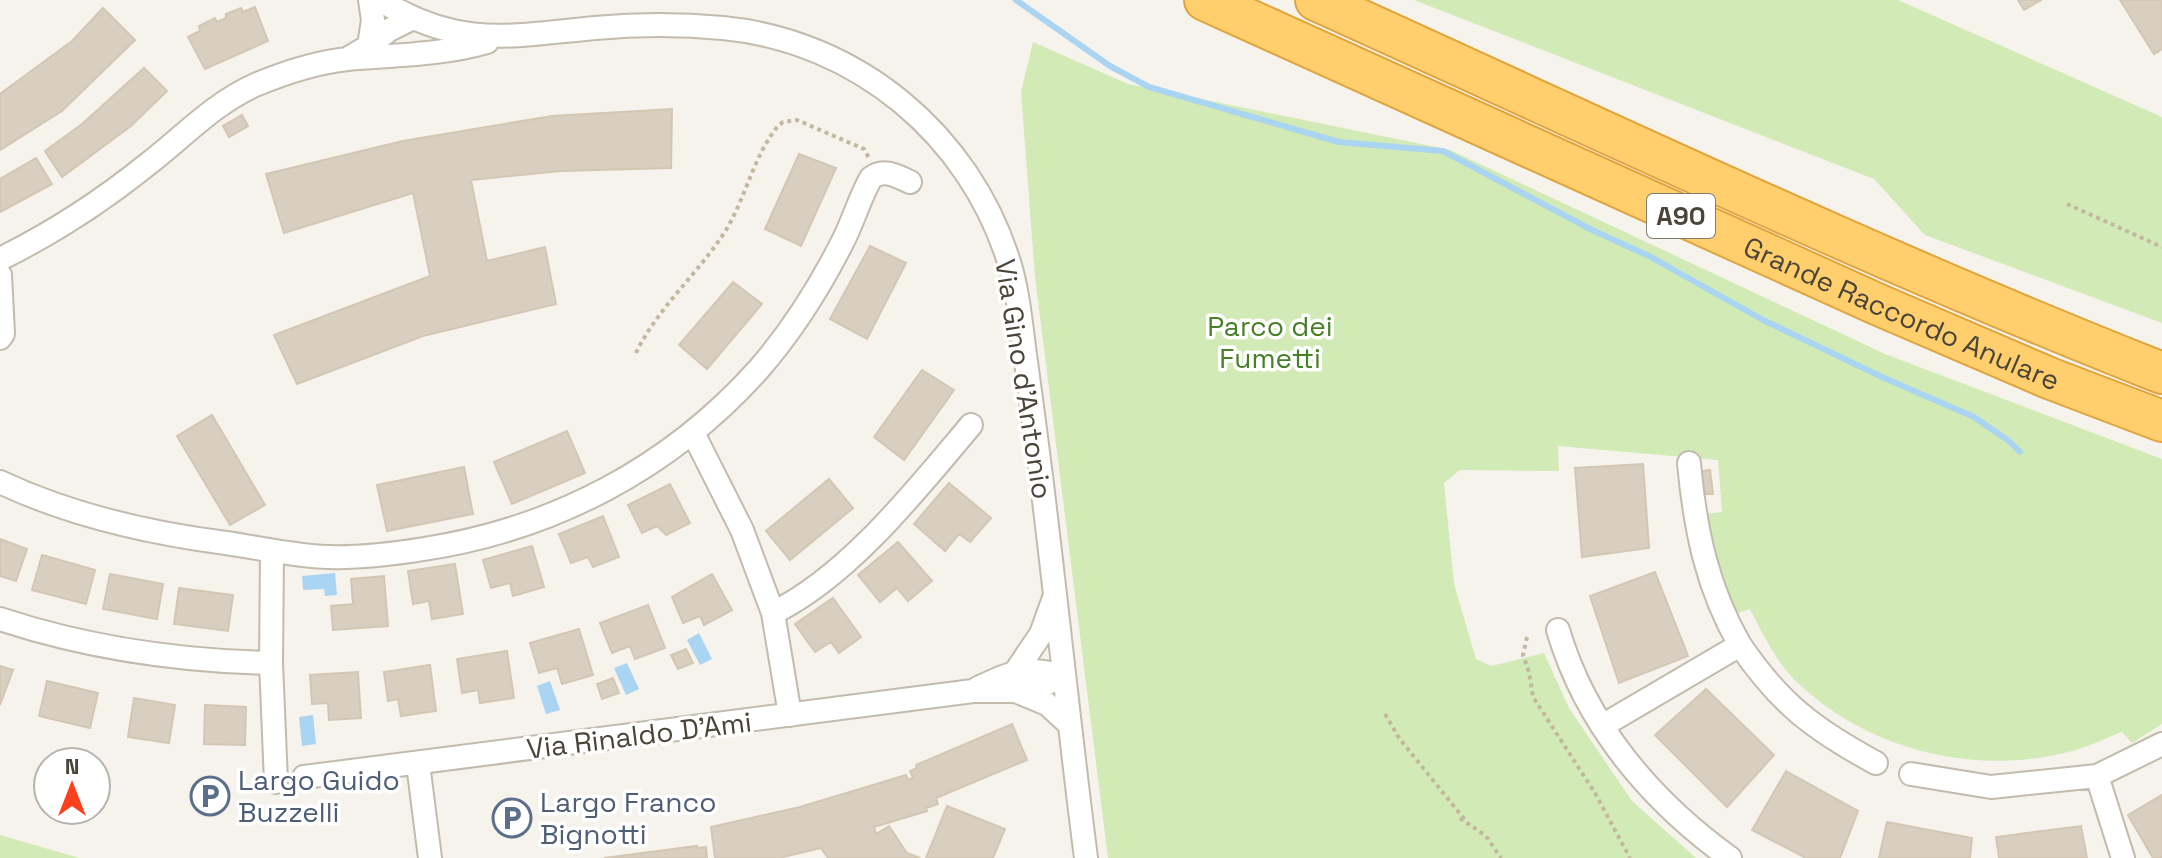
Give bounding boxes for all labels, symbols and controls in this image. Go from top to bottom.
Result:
road number: A90 [1647,194,1715,238]
street label: Grande Raccordo Anulare [1738,228,2065,398]
street label: Via Gino d'Antonio [987,256,1061,502]
park label: Parco dei Fumetti [1207,308,1333,376]
street label: Via Rinaldo D'Ami [525,703,753,767]
north arrow [32,746,112,826]
text: N [65,752,79,780]
place label: Largo Guido Buzzelli [238,762,400,830]
parking icon: Largo Guido Buzzelli [189,775,231,817]
place label: Largo Franco Bignotti [540,784,716,852]
parking icon: Largo Franco Bignotti [491,797,533,839]

